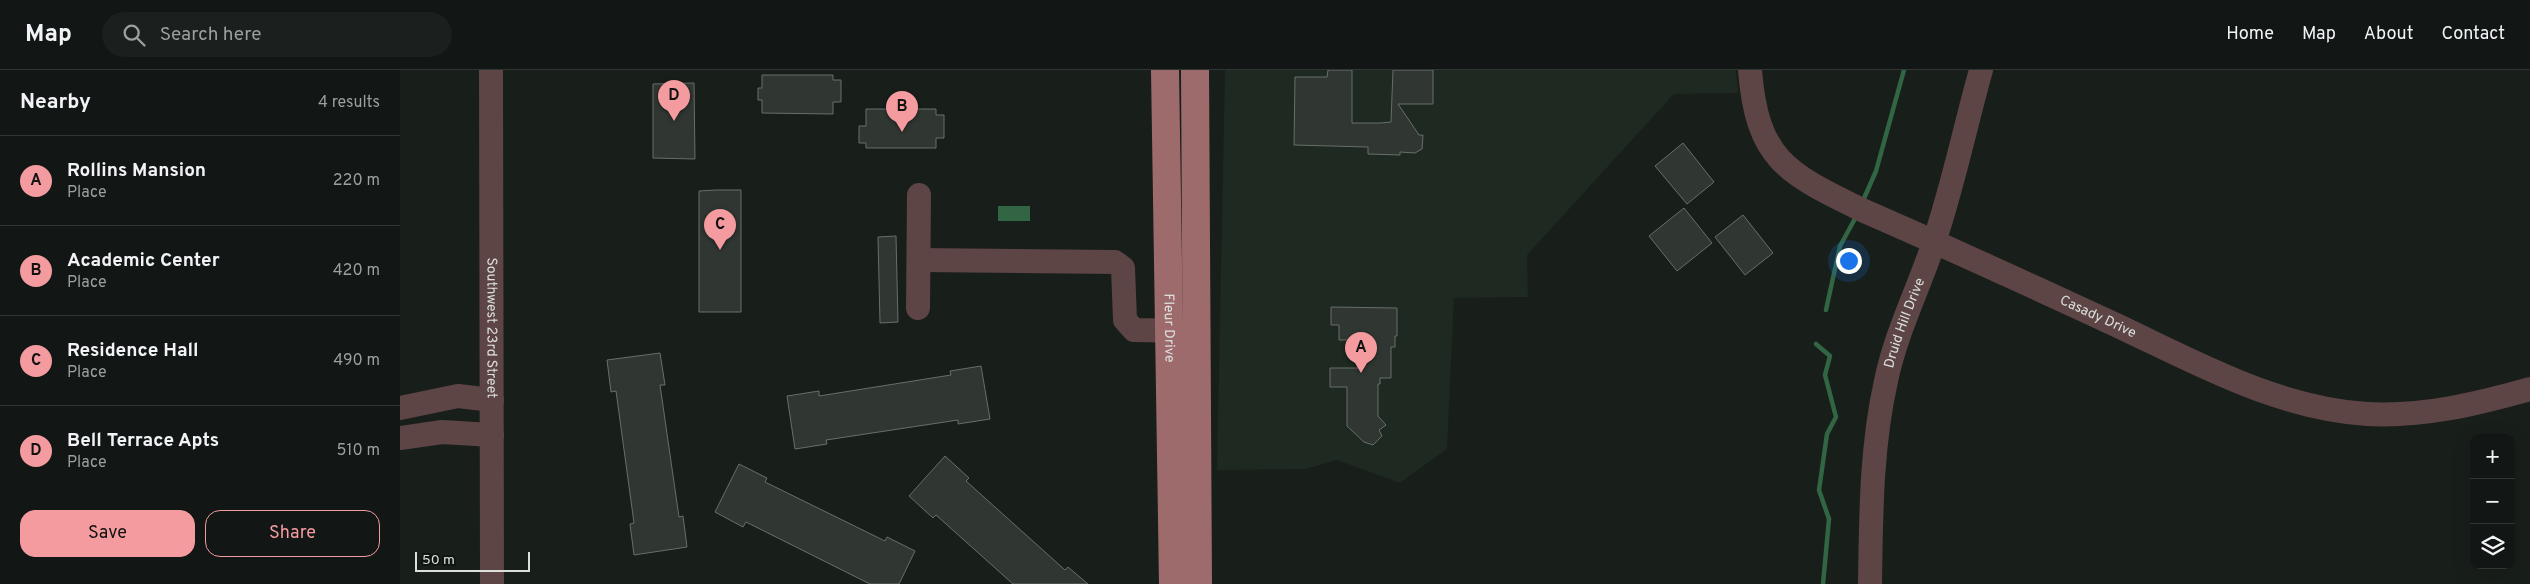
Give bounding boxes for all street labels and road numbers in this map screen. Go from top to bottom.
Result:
street label: Southwest 23rd Street [483,258,500,398]
street label: Druid Hill Drive [1881,275,1929,370]
street label: Casady Drive [2057,292,2139,342]
street label: Fleur Drive [1160,293,1178,363]

